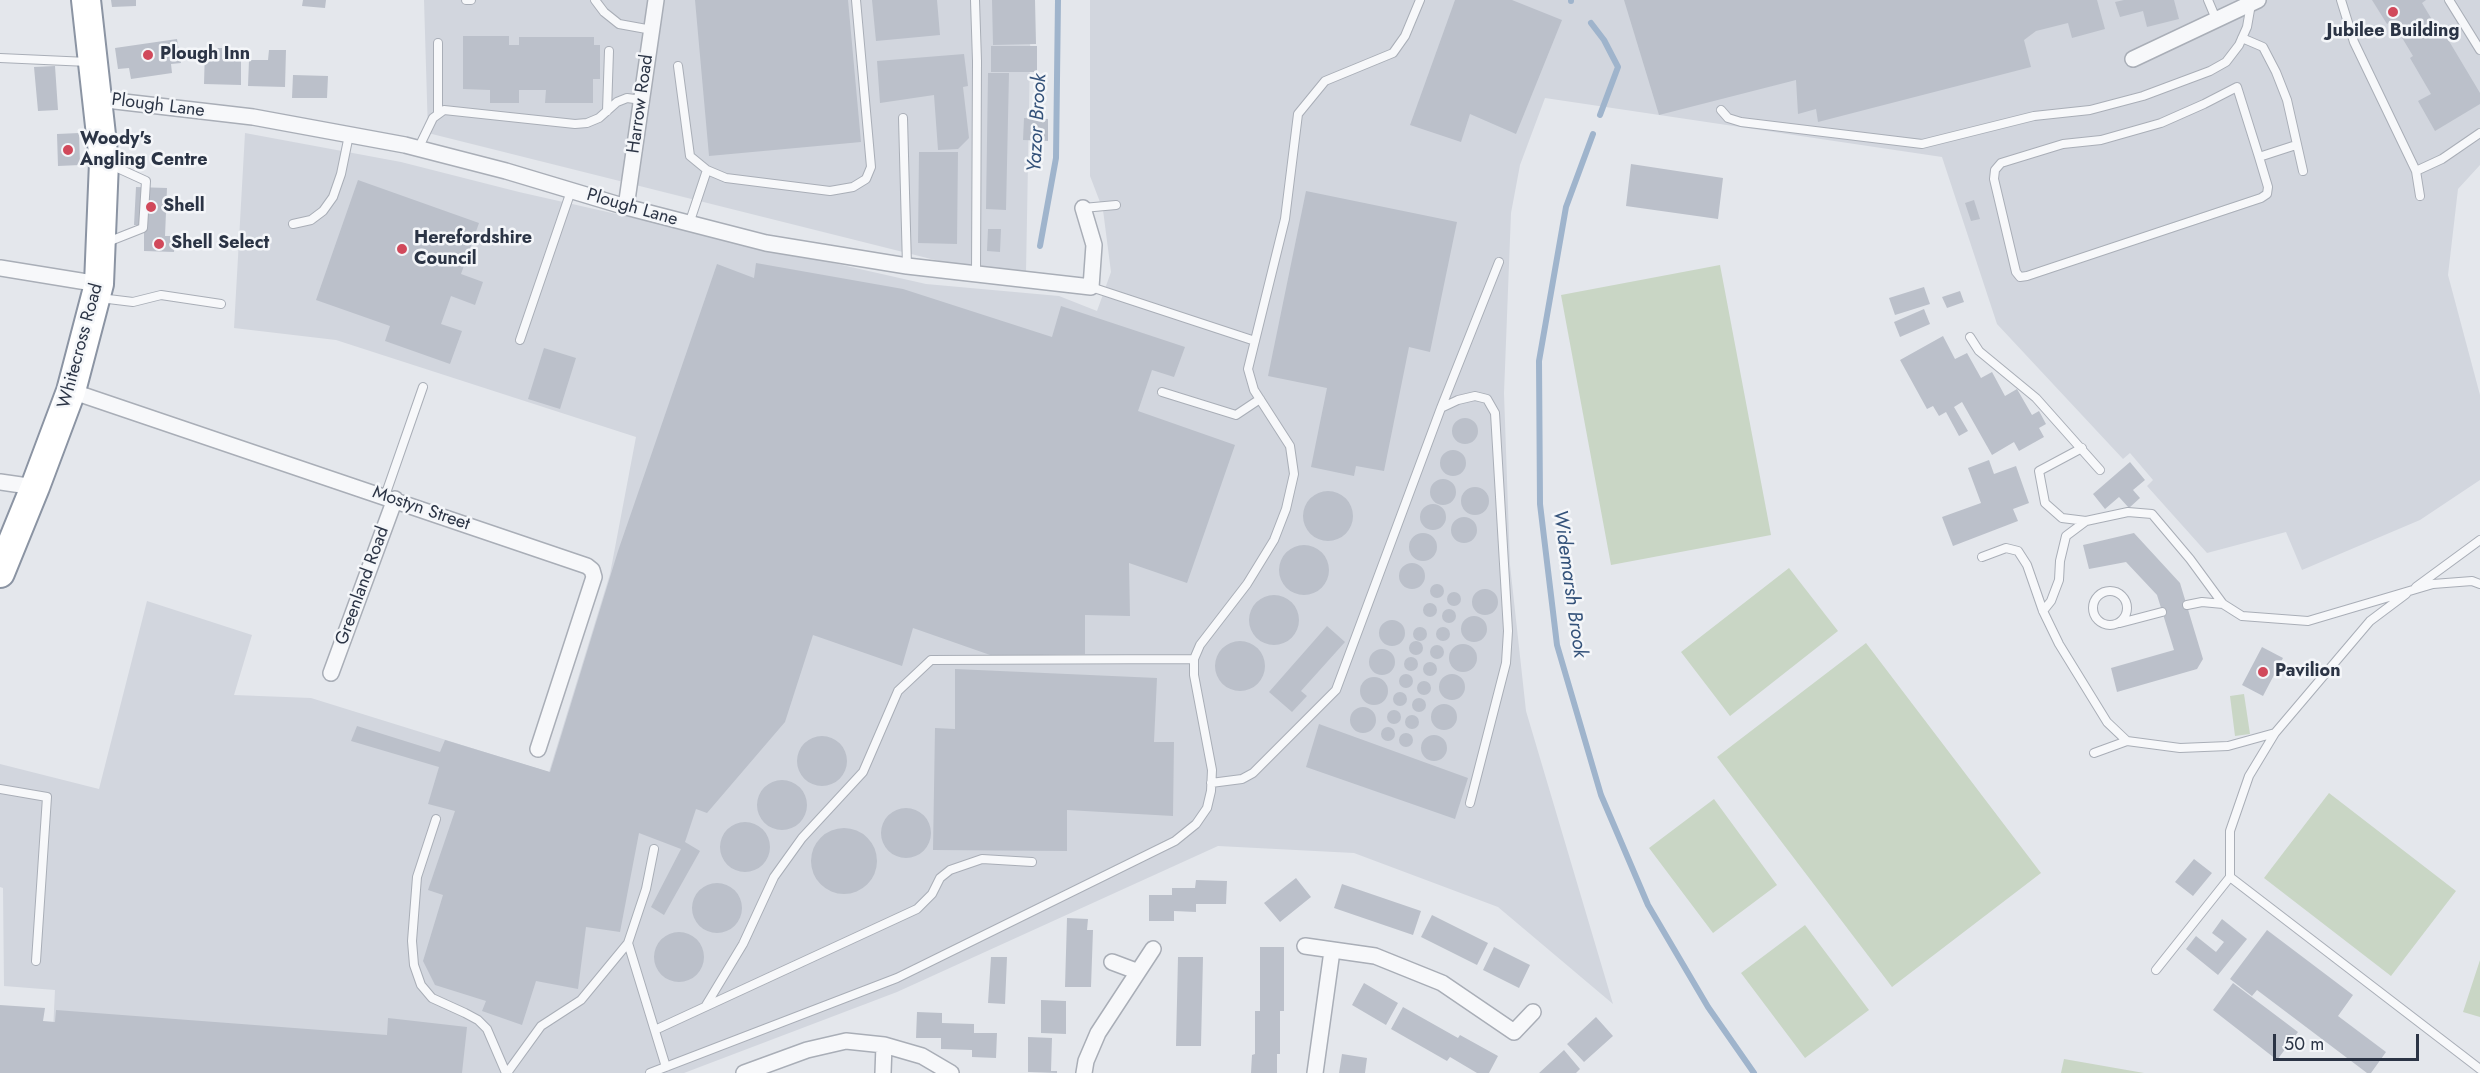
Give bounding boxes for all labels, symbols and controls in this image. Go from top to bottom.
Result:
marker: Jubilee Building [2386,5,2400,19]
place label: Jubilee Building [2327,21,2459,43]
place label: Plough Inn [160,44,250,66]
marker: Plough Inn [141,48,155,62]
street label: Harrow Road [623,53,659,155]
water label: Yazor Brook [1023,73,1053,173]
street label: Plough Lane [110,90,206,122]
place label: Woody's Angling Centre [80,129,208,172]
marker: Woody's Angling Centre [61,143,75,157]
street label: Plough Lane [584,185,680,231]
place label: Shell [163,196,205,218]
marker: Shell [144,200,158,214]
place label: Herefordshire Council [414,228,532,270]
place label: Shell Select [171,233,269,255]
marker: Shell Select [152,237,166,251]
marker: Herefordshire Council [395,242,409,256]
street label: Whitecross Road [54,281,108,411]
street label: Mostyn Street [369,482,473,536]
water label: Widemarsh Brook [1547,508,1591,660]
street label: Greenland Road [332,524,394,648]
place label: Pavilion [2275,661,2341,683]
marker: Pavilion [2256,665,2270,679]
scale bar [2276,1022,2422,1060]
text: 50 m [2284,1031,2324,1057]

